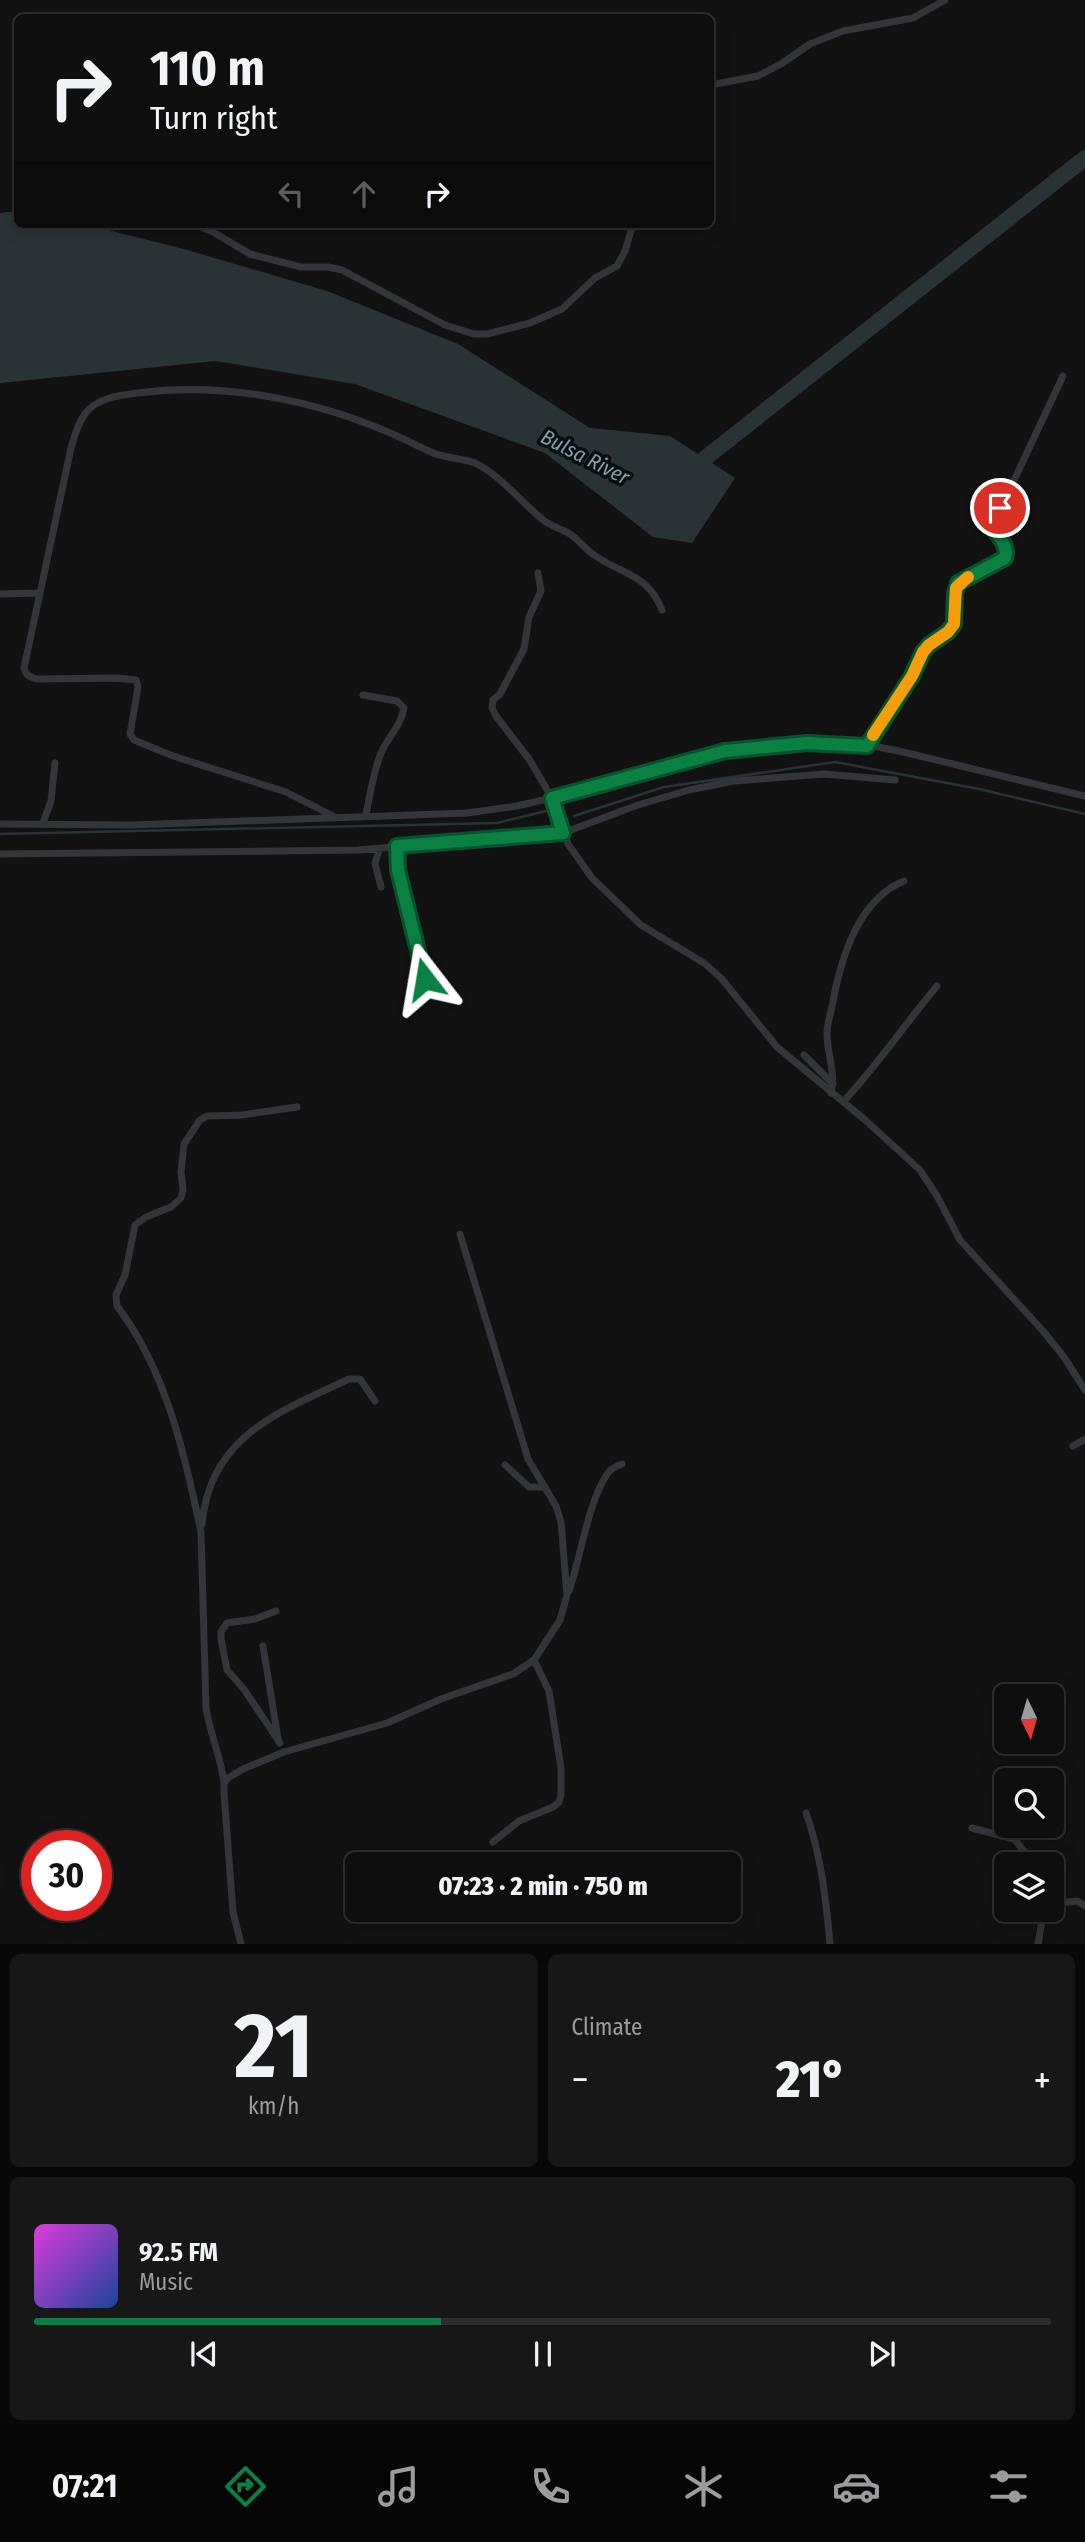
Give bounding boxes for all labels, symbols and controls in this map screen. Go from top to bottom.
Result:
text: 110 m [150,39,265,98]
icon: right [35,42,126,133]
text: Turn right [150,99,277,137]
icon: left [272,175,310,213]
icon: ahead [345,175,383,213]
icon: right [418,175,456,213]
water label: Bulsa River [536,424,634,491]
pin [970,478,1030,538]
icon: arrive [981,489,1019,527]
position arrow [388,942,462,1016]
north arrow [994,1684,1064,1754]
map controls [994,1684,1064,1922]
button: search [994,1768,1064,1838]
speed limit sign: 30 [21,1830,112,1921]
button: layers [994,1852,1064,1922]
text: 07:23 · 2 min · 750 m [438,1871,648,1902]
text: 21 [234,1992,313,2101]
text: Climate [572,2013,642,2041]
text: 21° [776,2048,846,2111]
text: − [572,2057,589,2103]
text: + [1034,2057,1051,2103]
text: km/h [248,2092,299,2120]
text: 92.5 FM [139,2237,218,2268]
text: Music [139,2268,193,2296]
icon: previous [185,2335,223,2373]
icon: pause [524,2335,562,2373]
icon: next [863,2335,901,2373]
icon: directions [221,2462,270,2511]
icon: music [374,2462,423,2511]
icon: phone [526,2462,575,2511]
icon: climate [679,2462,728,2511]
icon: car [832,2462,881,2511]
icon: filters [984,2462,1033,2511]
text: 07:21 [52,2467,117,2505]

